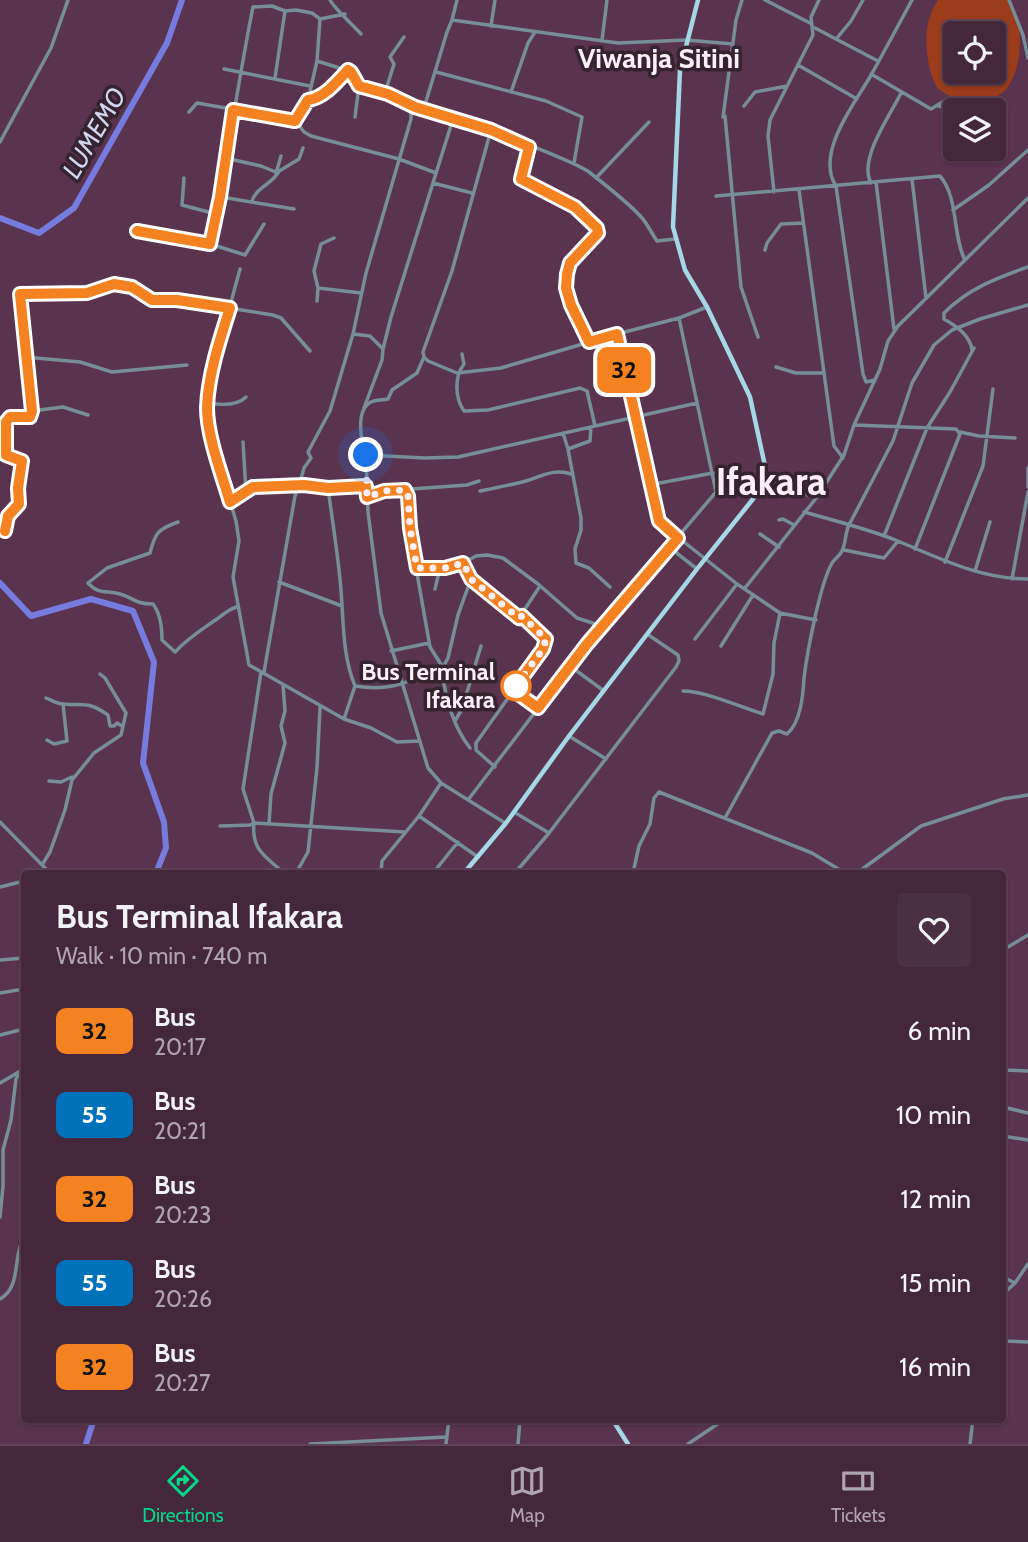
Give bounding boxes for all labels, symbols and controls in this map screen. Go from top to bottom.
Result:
map controls [943,21,1006,161]
button: locate [943,21,1006,84]
district label: Viwanja Sitini [578,41,740,75]
water label: LUMEMO [55,82,133,184]
button: layers [943,98,1006,161]
line badge: 32 [592,347,656,393]
text: 32 [611,355,637,384]
your location [348,437,383,472]
district label: Ifakara [716,458,826,505]
place label: Bus Terminal Ifakara [361,657,495,714]
marker: Bus Terminal Ifakara [501,671,531,701]
button: heart [897,893,971,967]
text: Bus Terminal Ifakara [56,896,343,936]
text: Walk · 10 min · 740 m [56,942,267,970]
text: Bus [154,1001,195,1033]
text: 6 min [908,1015,971,1047]
text: 32 [82,1016,107,1045]
text: 20:17 [154,1033,206,1061]
text: Bus [154,1085,195,1117]
text: 10 min [896,1099,971,1131]
text: 55 [82,1100,107,1129]
text: 20:21 [154,1117,206,1145]
text: Bus [154,1169,195,1201]
text: 12 min [900,1183,971,1215]
text: 32 [82,1184,107,1213]
text: 20:23 [154,1201,211,1229]
text: Bus [154,1253,195,1285]
text: 15 min [900,1267,971,1299]
text: 55 [82,1268,107,1297]
text: 20:26 [154,1285,212,1313]
text: Bus [154,1337,195,1369]
text: 16 min [899,1351,971,1383]
text: 32 [82,1352,107,1381]
text: 20:27 [154,1369,211,1397]
tab: Directions [142,1462,224,1527]
tab: Map [508,1462,546,1527]
tab: Tickets [831,1462,886,1527]

